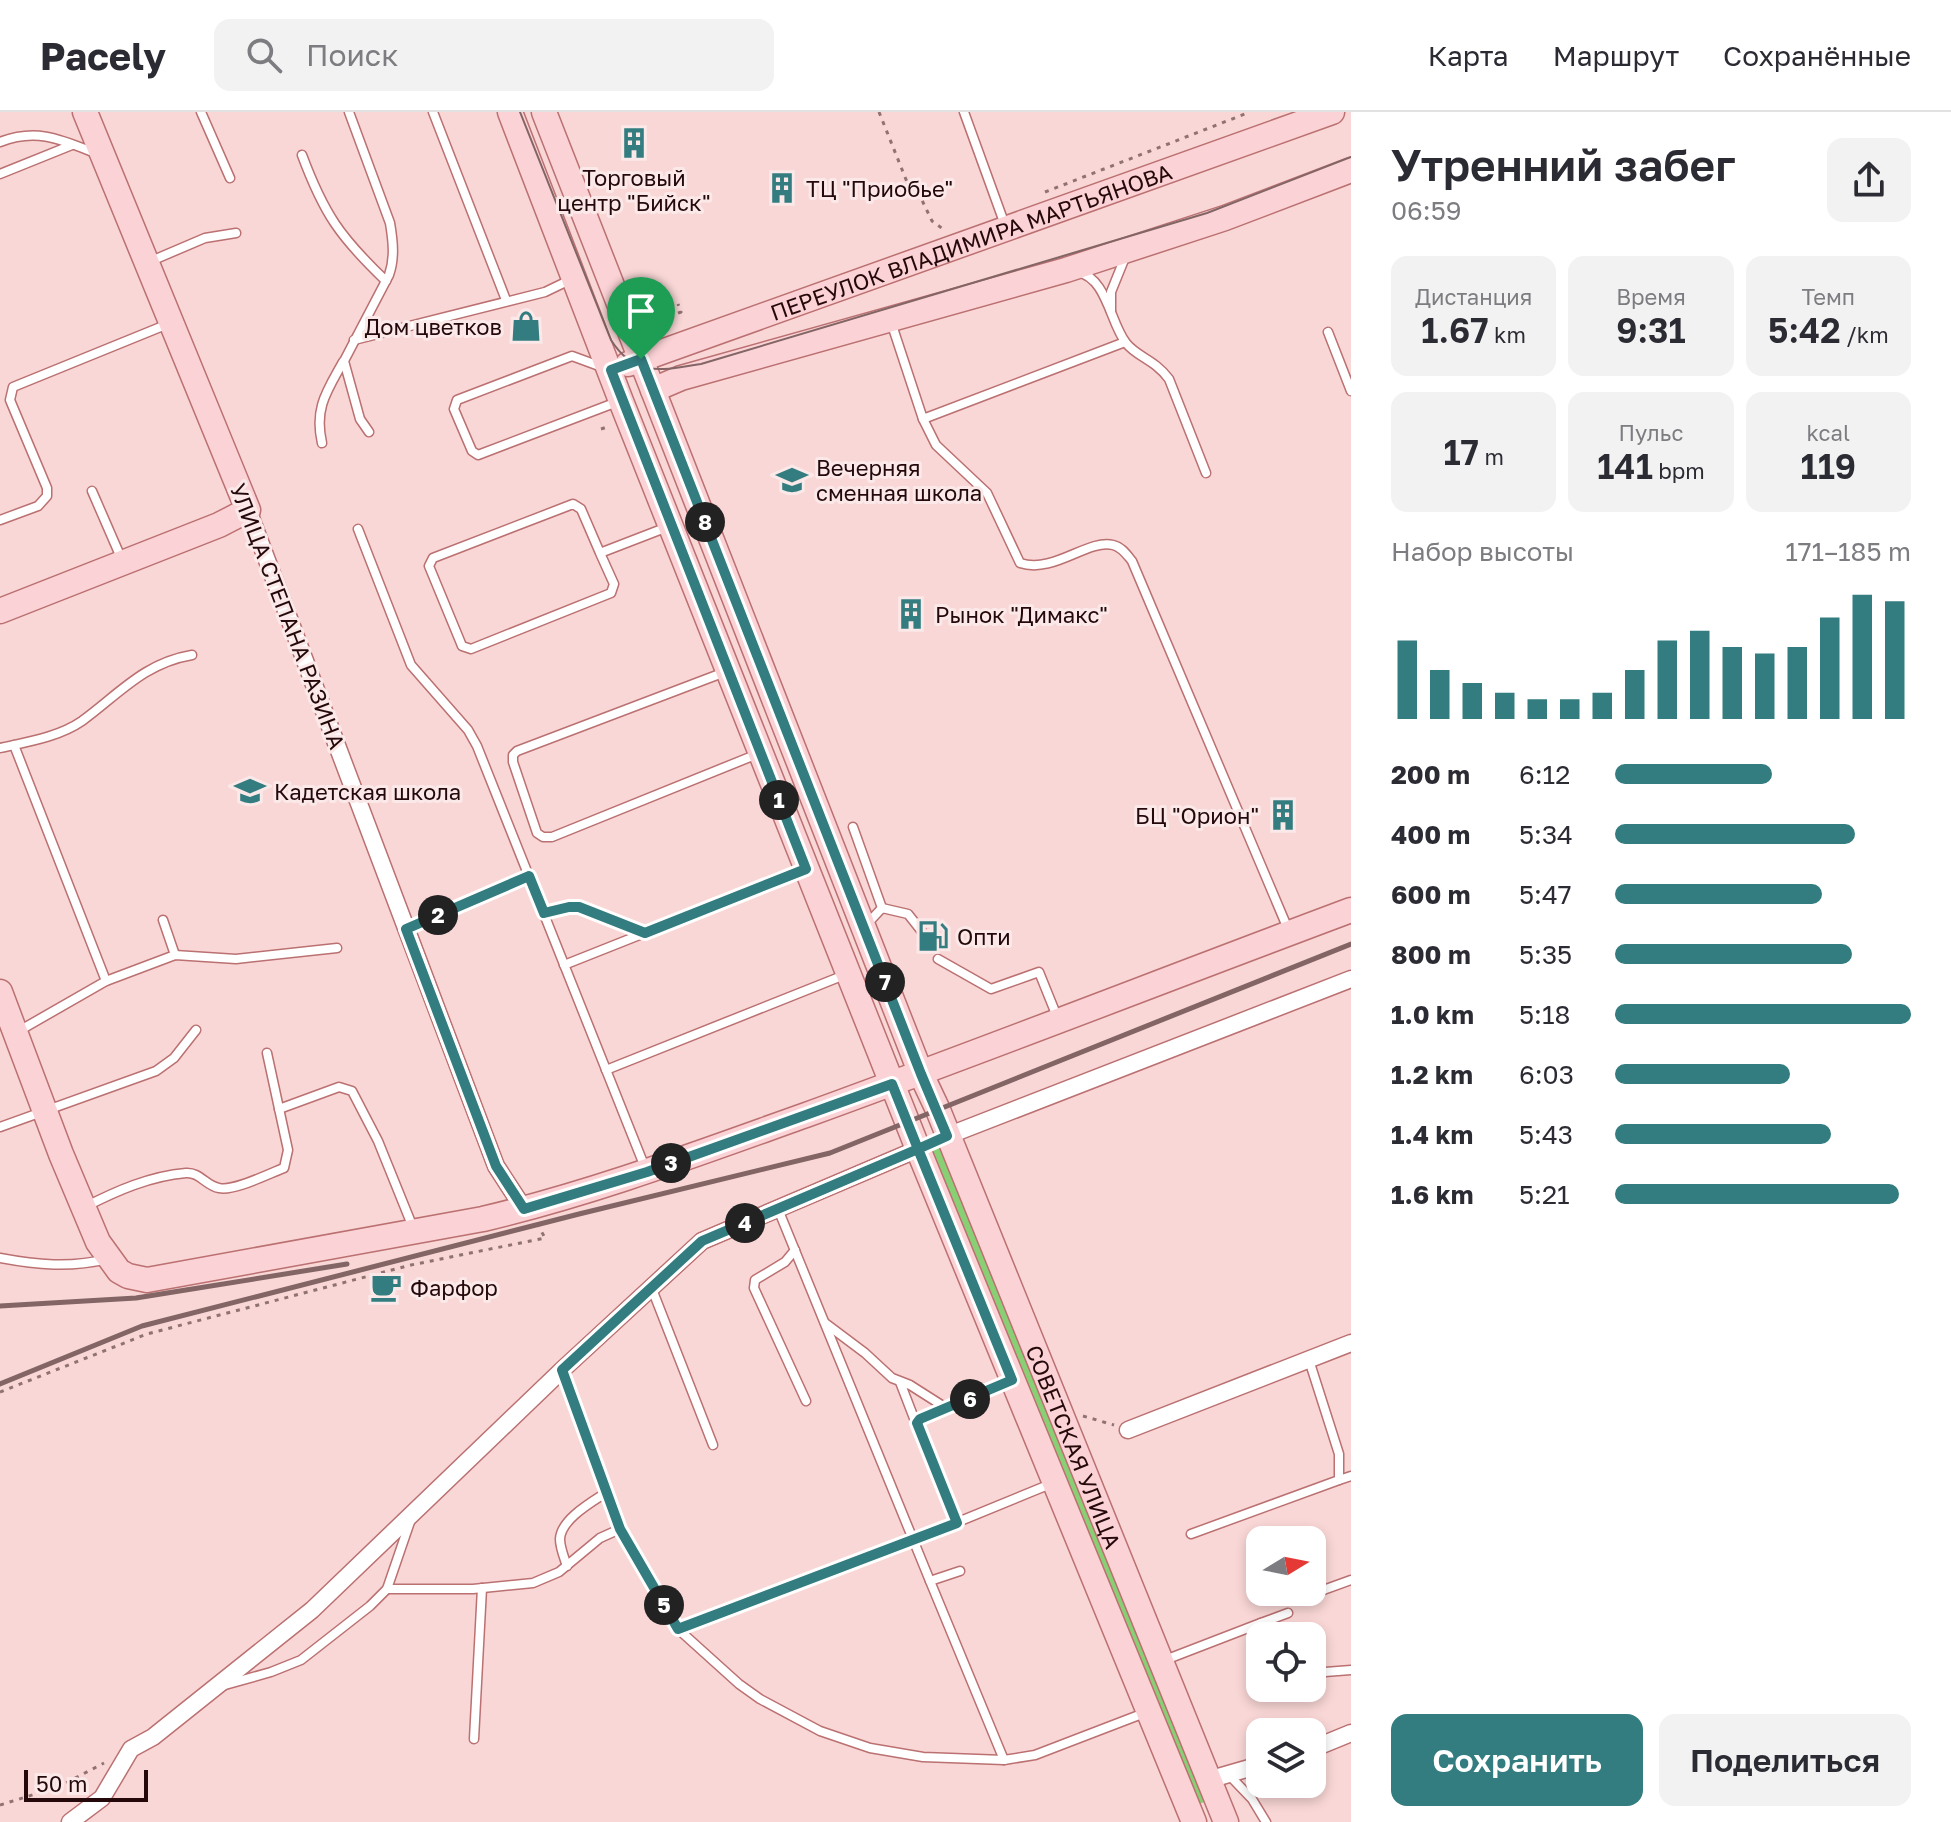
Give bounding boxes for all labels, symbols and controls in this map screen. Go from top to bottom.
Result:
search box [214,19,774,91]
text: Pacely [40,33,166,78]
icon: search [242,33,286,77]
text: Поиск [306,37,398,73]
text: Карта [1428,39,1509,72]
text: Маршрут [1553,39,1679,72]
text: Сохранённые [1723,39,1911,72]
building icon: Торговый центр "Бийск" [617,126,651,160]
text: Утренний забег [1391,138,1736,191]
button: share [1827,138,1911,222]
street label: ПЕРЕУЛОК ВЛАДИМИРА МАРТЬЯНОВА [766,157,1175,326]
place label: Торговый центр "Бийск" [557,164,711,216]
building icon: ТЦ "Приобье" [765,171,799,205]
place label: ТЦ "Приобье" [806,175,953,202]
text: 06:59 [1391,195,1461,226]
pin [607,277,675,359]
text: Дистанция [1415,283,1532,310]
text: Время [1616,283,1686,310]
text: Темп [1802,283,1855,310]
icon: arrive [619,289,663,333]
shop icon: Дом цветков [509,309,543,343]
text: 1.67 [1421,310,1489,350]
text: 9:31 [1616,310,1686,350]
text: 5:42 [1768,310,1841,350]
place label: Дом цветков [364,313,502,340]
text: km [1489,321,1526,348]
text: /km [1841,321,1889,348]
text: Пульс [1618,419,1684,446]
text: kcal [1807,419,1850,446]
text: 17 [1443,432,1479,472]
text: m [1479,443,1504,470]
text: 141 [1597,446,1653,486]
text: 119 [1801,446,1856,486]
place label: Вечерняя сменная школа [816,454,982,506]
text: bpm [1653,457,1705,484]
school or university icon: Вечерняя сменная школа [775,463,809,497]
street label: УЛИЦА СТЕПАНА РАЗИНА [225,479,351,753]
pin: 8 [685,502,725,542]
text: 8 [698,508,712,535]
text: Набор высоты [1391,536,1574,567]
text: 171–185 m [1785,536,1911,567]
building icon: Рынок "Димакс" [894,597,928,631]
place label: Рынок "Димакс" [935,601,1108,628]
text: 200 m [1391,759,1470,790]
text: 6:12 [1519,759,1570,790]
school or university icon: Кадетская школа [233,774,267,808]
place label: Кадетская школа [274,778,461,805]
pin: 1 [759,780,799,820]
text: 1 [773,786,785,813]
building icon: БЦ "Орион" [1266,798,1300,832]
place label: БЦ "Орион" [1135,802,1259,829]
text: 400 m [1391,819,1470,850]
text: 5:34 [1519,819,1573,850]
text: 600 m [1391,879,1471,910]
text: 5:47 [1519,879,1572,910]
pin: 2 [418,895,458,935]
text: 2 [431,901,445,928]
fuel station icon: Опти [916,919,950,953]
place label: Опти [957,923,1011,950]
text: 800 m [1391,939,1471,970]
text: 5:35 [1519,939,1572,970]
pin: 7 [865,962,905,1002]
text: 7 [879,968,891,995]
text: 1.0 km [1391,999,1474,1030]
text: 5:18 [1519,999,1570,1030]
text: 1.2 km [1391,1059,1473,1090]
text: 6:03 [1519,1059,1574,1090]
text: 1.4 km [1391,1119,1473,1150]
text: 5:43 [1519,1119,1573,1150]
pin: 3 [651,1143,691,1183]
text: 3 [664,1149,678,1176]
text: 1.6 km [1391,1179,1474,1210]
text: 5:21 [1519,1179,1570,1210]
pin: 4 [725,1203,765,1243]
text: 4 [738,1209,752,1236]
cafe icon: Фарфор [369,1270,403,1304]
place label: Фарфор [410,1274,498,1301]
street label: СОВЕТСКАЯ УЛИЦА [1021,1341,1127,1552]
pin: 6 [950,1379,990,1419]
text: 6 [963,1385,977,1412]
north arrow [1246,1526,1326,1606]
map controls [1246,1526,1326,1798]
pin: 5 [644,1585,684,1625]
text: 5 [657,1591,671,1618]
button: locate [1246,1622,1326,1702]
button: Сохранить [1391,1714,1643,1806]
button: Поделиться [1659,1714,1911,1806]
button: layers [1246,1718,1326,1798]
scale bar [24,1766,148,1802]
text: 50 m [36,1770,87,1797]

